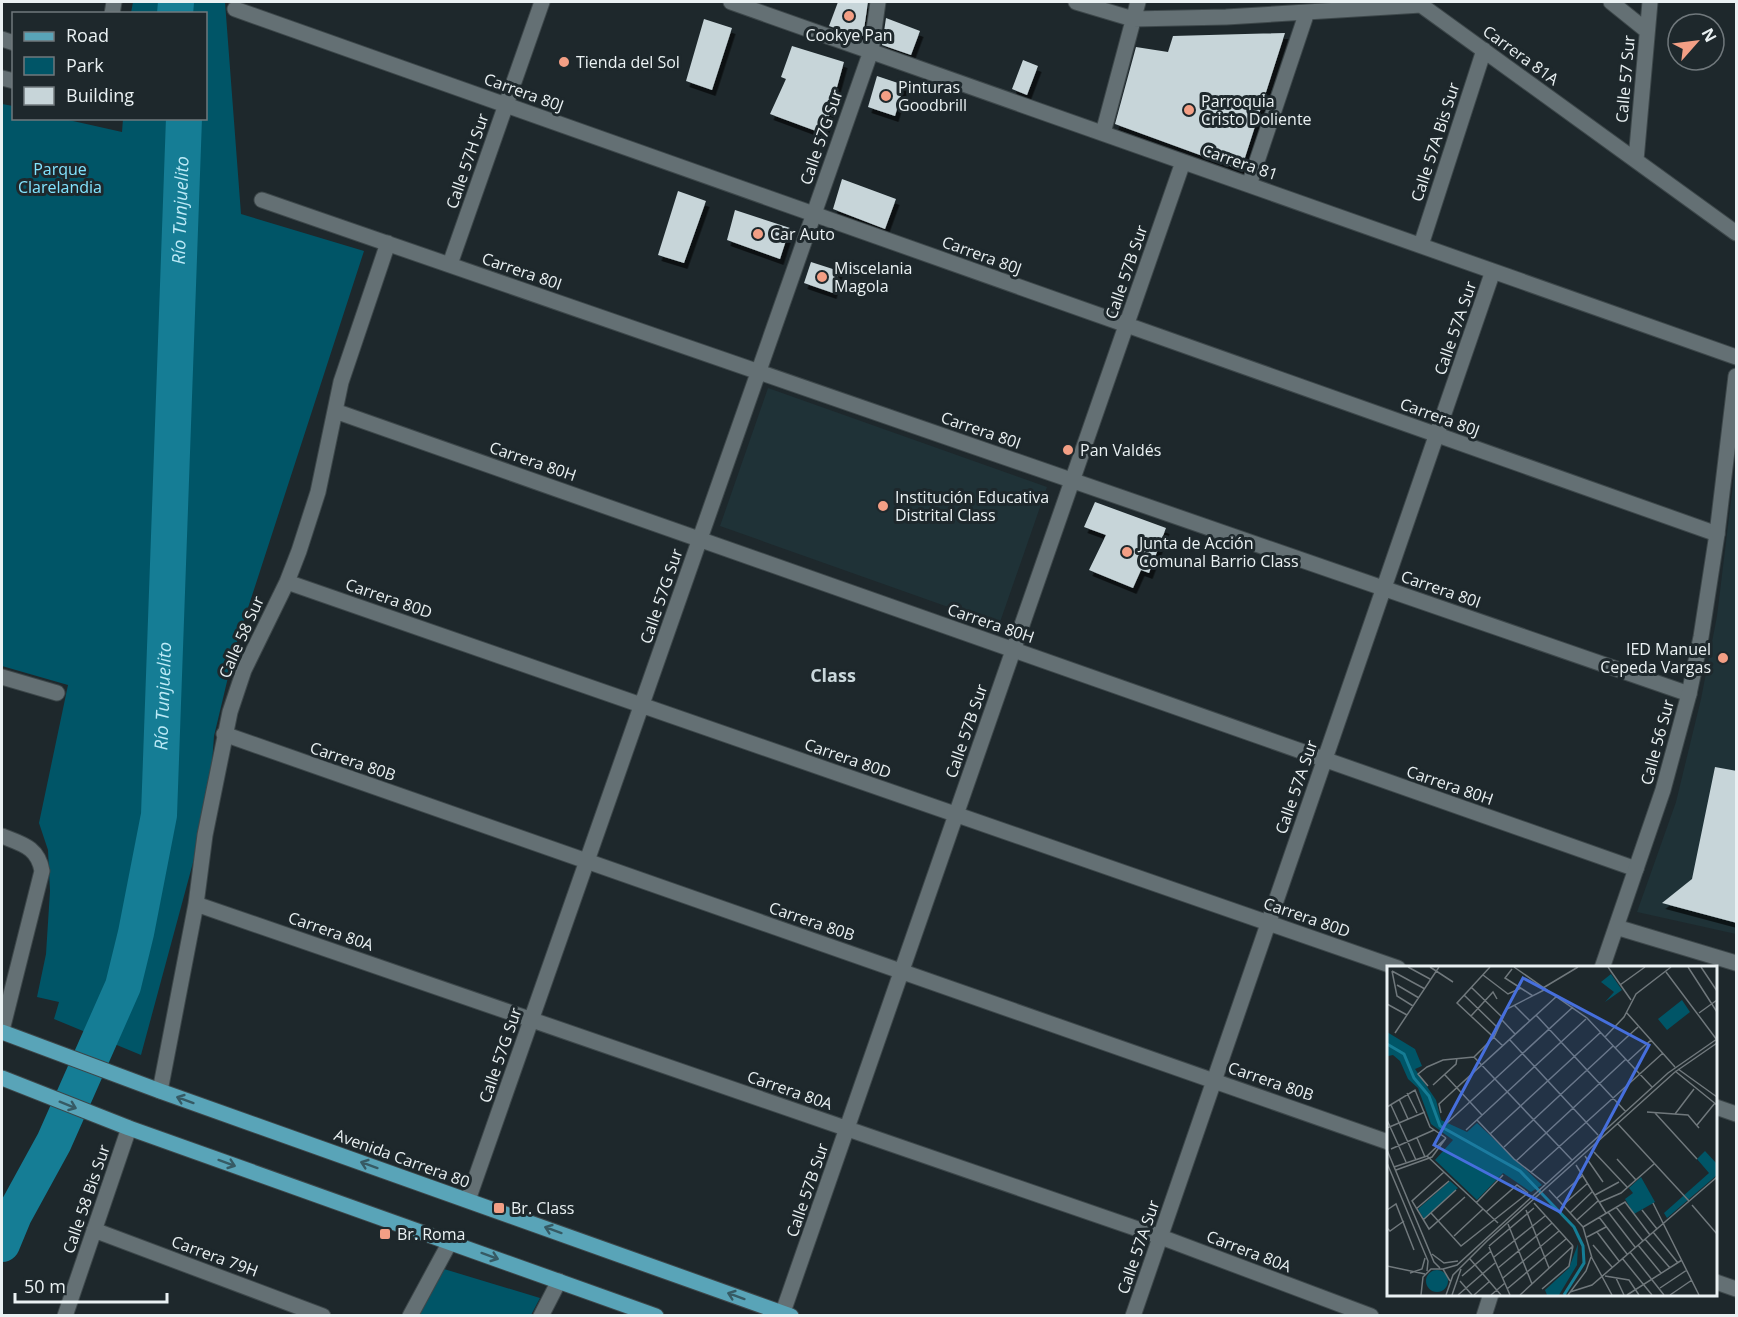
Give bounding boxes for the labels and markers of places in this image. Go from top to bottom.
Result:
marker: Cookye Pan [842,9,856,23]
place label: Cookye Pan [805,24,893,46]
place label: Tienda del Sol [576,51,680,73]
marker: Tienda del Sol [557,55,571,69]
place label: Pinturas Goodbrill [898,76,967,116]
marker: Pinturas Goodbrill [879,89,893,103]
place label: Parroquia Cristo Doliente [1201,90,1312,130]
marker: Parroquia Cristo Doliente [1182,103,1196,117]
place label: Car Auto [770,223,835,245]
marker: Car Auto [751,227,765,241]
place label: Miscelania Magola [834,257,912,297]
marker: Miscelania Magola [815,270,829,284]
place label: Pan Valdés [1080,439,1161,461]
marker: Pan Valdés [1061,443,1075,457]
place label: Institución Educativa Distrital Class [895,486,1049,526]
marker: Institución Educativa Distrital Class [876,499,890,513]
place label: Junta de Acción Comunal Barrio Class [1137,532,1299,572]
marker: Junta de Acción Comunal Barrio Class [1120,545,1134,559]
place label: IED Manuel Cepeda Vargas [1600,638,1711,678]
marker: IED Manuel Cepeda Vargas [1716,651,1730,665]
place label: Br. Class [511,1197,575,1219]
marker: Br. Class [492,1201,506,1215]
place label: Br. Roma [397,1223,465,1245]
marker: Br. Roma [378,1227,392,1241]

